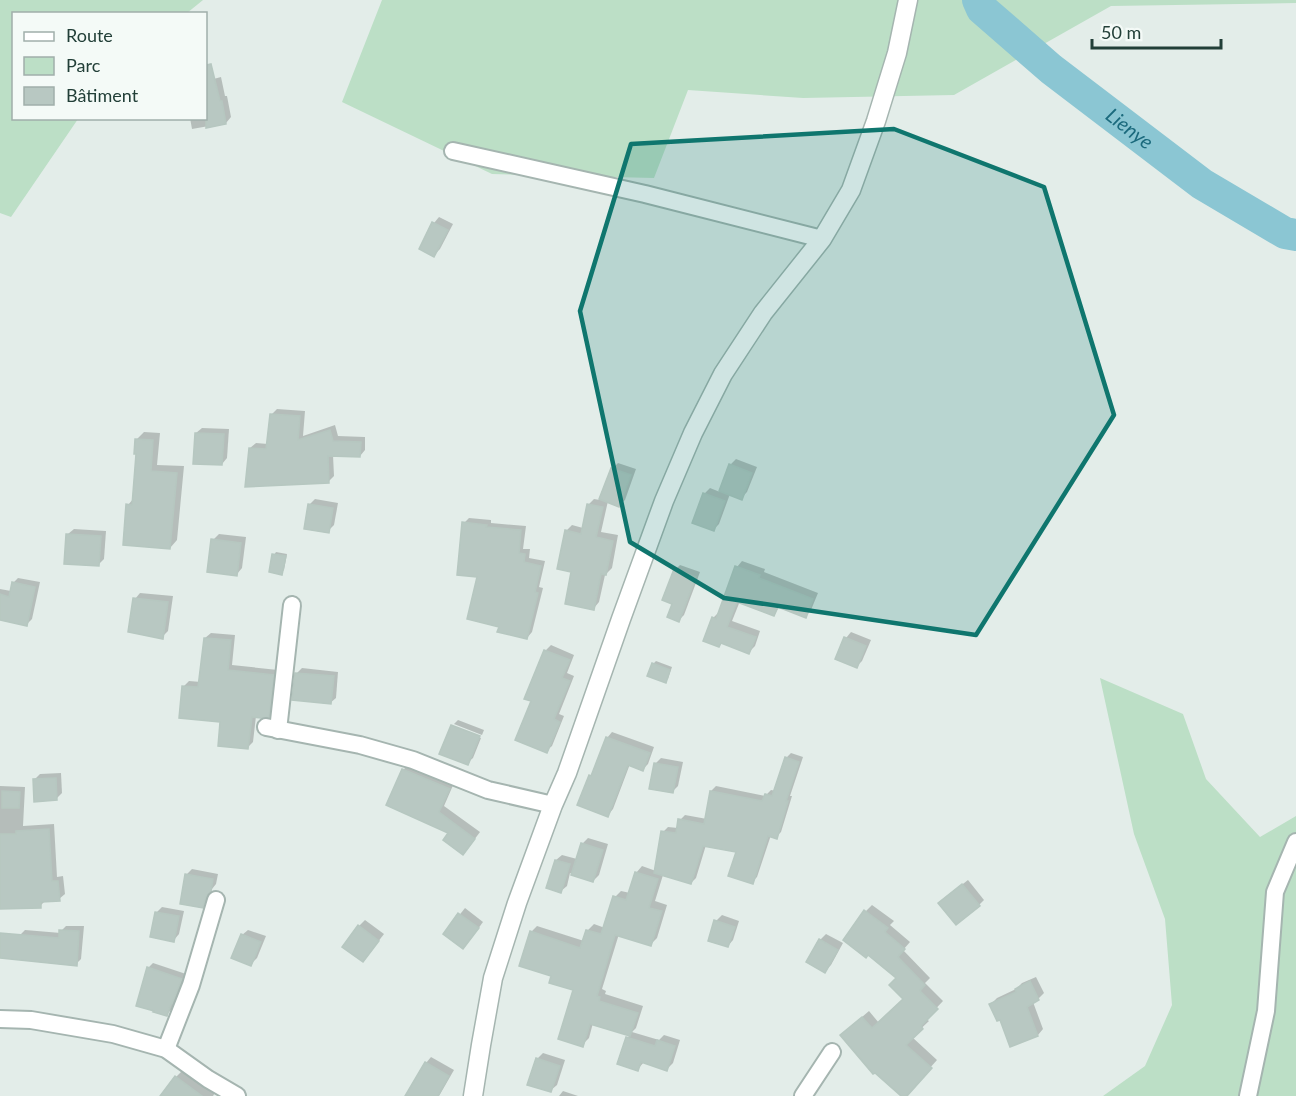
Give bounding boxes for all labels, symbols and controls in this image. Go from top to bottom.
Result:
legend [12,12,207,120]
scale bar [1092,12,1221,50]
text: 50 m [1101,21,1141,43]
text: Route [66,24,113,46]
text: Parc [66,54,101,76]
text: Bâtiment [66,84,139,106]
water label: Lienye [1102,102,1158,154]

